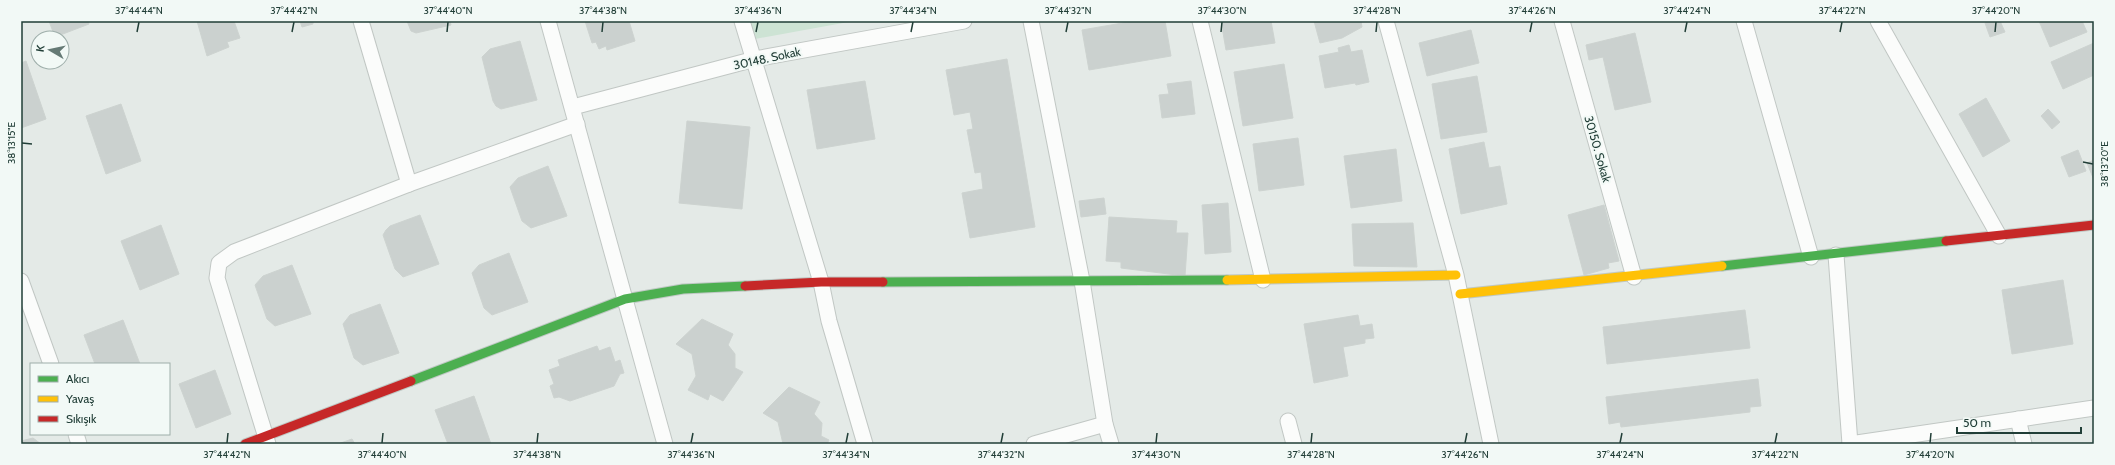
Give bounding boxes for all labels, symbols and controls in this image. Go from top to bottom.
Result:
text: 37°44'44"N [115,4,163,17]
text: 37°44'42"N [270,4,318,17]
text: 37°44'40"N [423,4,473,17]
text: 37°44'38"N [579,4,627,17]
text: 37°44'36"N [734,4,782,17]
text: 37°44'34"N [889,4,937,17]
text: 37°44'32"N [1044,4,1092,17]
text: 37°44'30"N [1198,4,1246,17]
text: 37°44'28"N [1353,4,1401,17]
text: 37°44'26"N [1508,4,1556,17]
text: 37°44'24"N [1663,4,1711,17]
text: 37°44'22"N [1819,4,1865,17]
text: 37°44'20"N [1972,4,2020,17]
north arrow [30,30,70,70]
street label: 30148. Sokak [732,43,803,72]
text: K [33,44,48,53]
street label: 30150. Sokak [1581,114,1615,185]
text: 38°13'15"E [5,121,18,164]
text: 38°13'20"E [2098,141,2111,187]
legend [30,363,170,435]
text: Akıcı [66,371,89,386]
text: Yavaş [65,391,94,406]
scale bar [1957,409,2081,435]
text: Sıkışık [66,411,97,426]
text: 50 m [1963,415,1991,430]
text: 37°44'42"N [203,448,251,461]
text: 37°44'40"N [357,448,407,461]
text: 37°44'38"N [513,448,561,461]
text: 37°44'36"N [667,448,715,461]
text: 37°44'34"N [822,448,870,461]
text: 37°44'32"N [977,448,1025,461]
text: 37°44'30"N [1132,448,1180,461]
text: 37°44'28"N [1287,448,1335,461]
text: 37°44'26"N [1441,448,1489,461]
text: 37°44'24"N [1596,448,1644,461]
text: 37°44'22"N [1752,448,1798,461]
text: 37°44'20"N [1906,448,1954,461]

